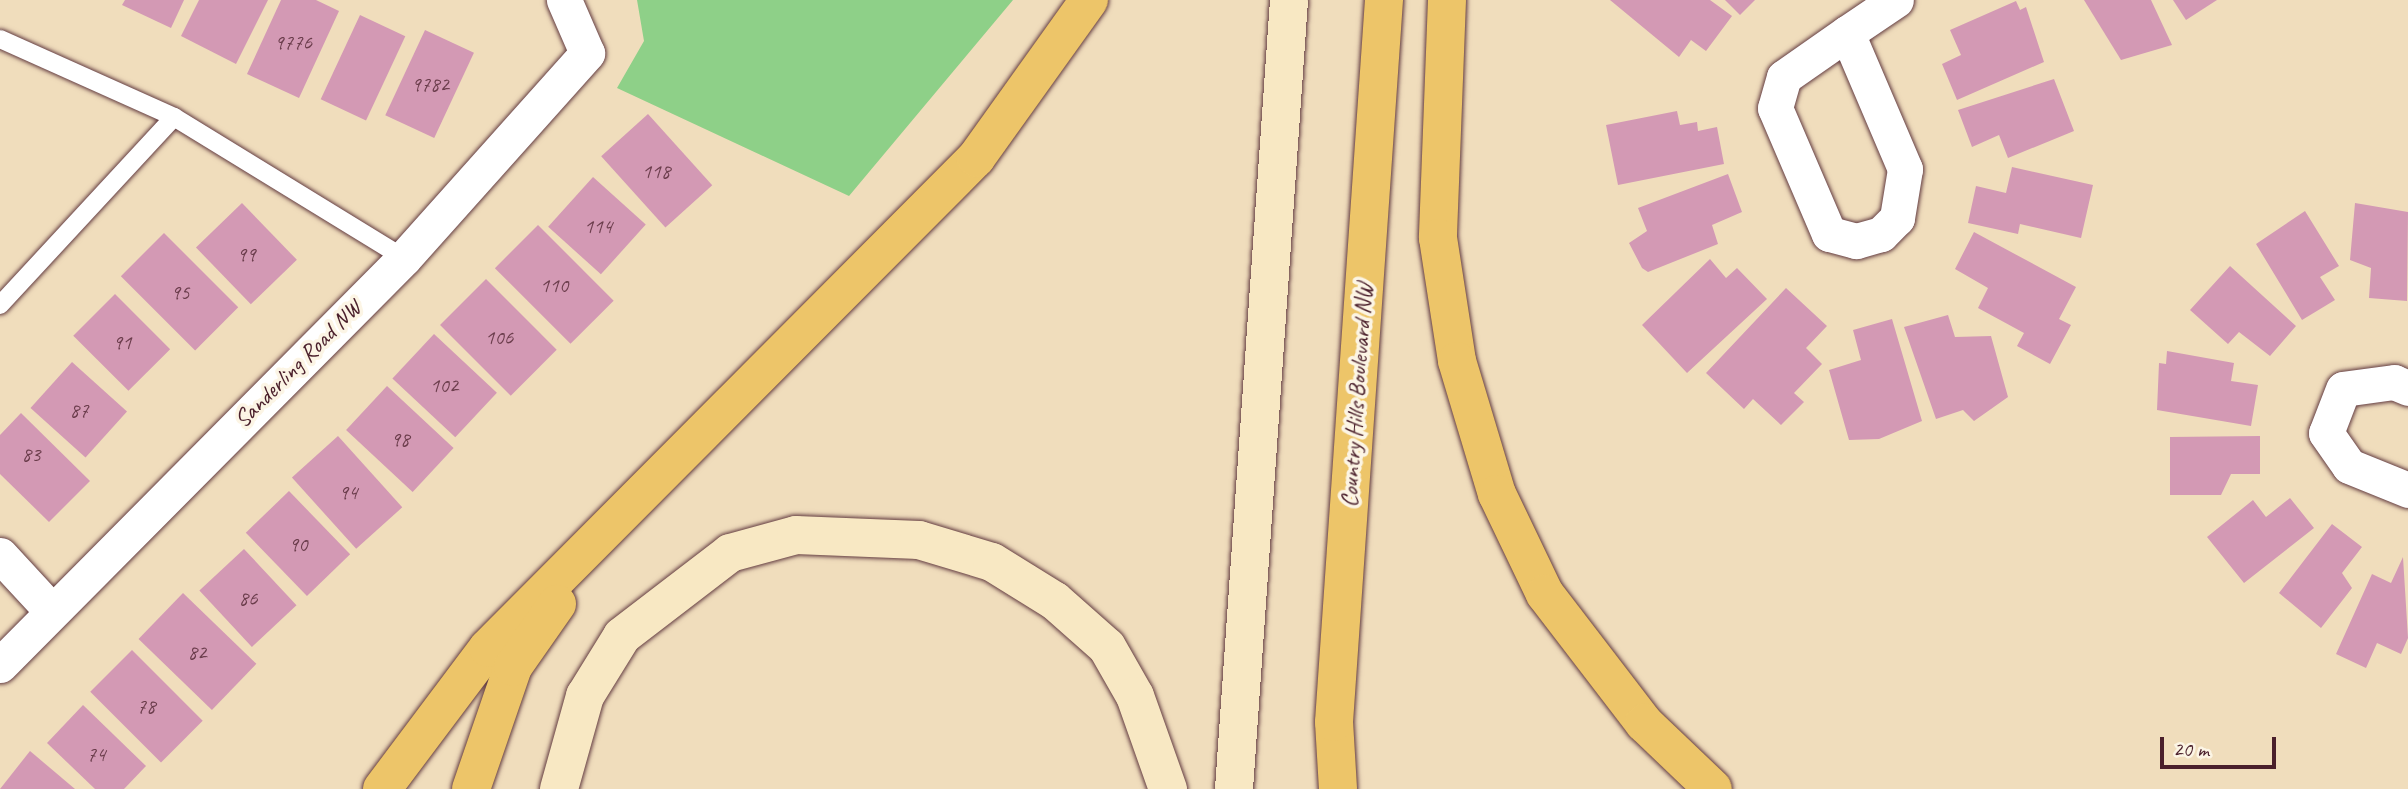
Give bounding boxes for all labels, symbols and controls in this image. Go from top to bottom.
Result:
house number: 9776 [274,29,312,55]
house number: 9782 [411,71,449,97]
house number: 118 [642,158,670,184]
house number: 114 [584,213,612,239]
house number: 99 [237,241,255,267]
house number: 110 [540,272,568,298]
house number: 95 [171,279,189,305]
street label: Country Hills Boulevard NW [1335,281,1379,509]
street label: Sanderling Road NW [228,294,368,434]
house number: 106 [485,324,513,350]
house number: 91 [113,329,131,355]
house number: 102 [430,372,458,398]
house number: 87 [70,397,88,423]
house number: 98 [391,426,409,452]
house number: 83 [22,441,40,467]
house number: 94 [339,479,357,505]
house number: 90 [289,531,307,557]
house number: 86 [239,585,257,611]
house number: 82 [188,639,206,665]
house number: 78 [137,693,155,719]
scale bar [2163,722,2278,766]
text: 20 m [2173,736,2209,762]
house number: 74 [87,741,105,767]

